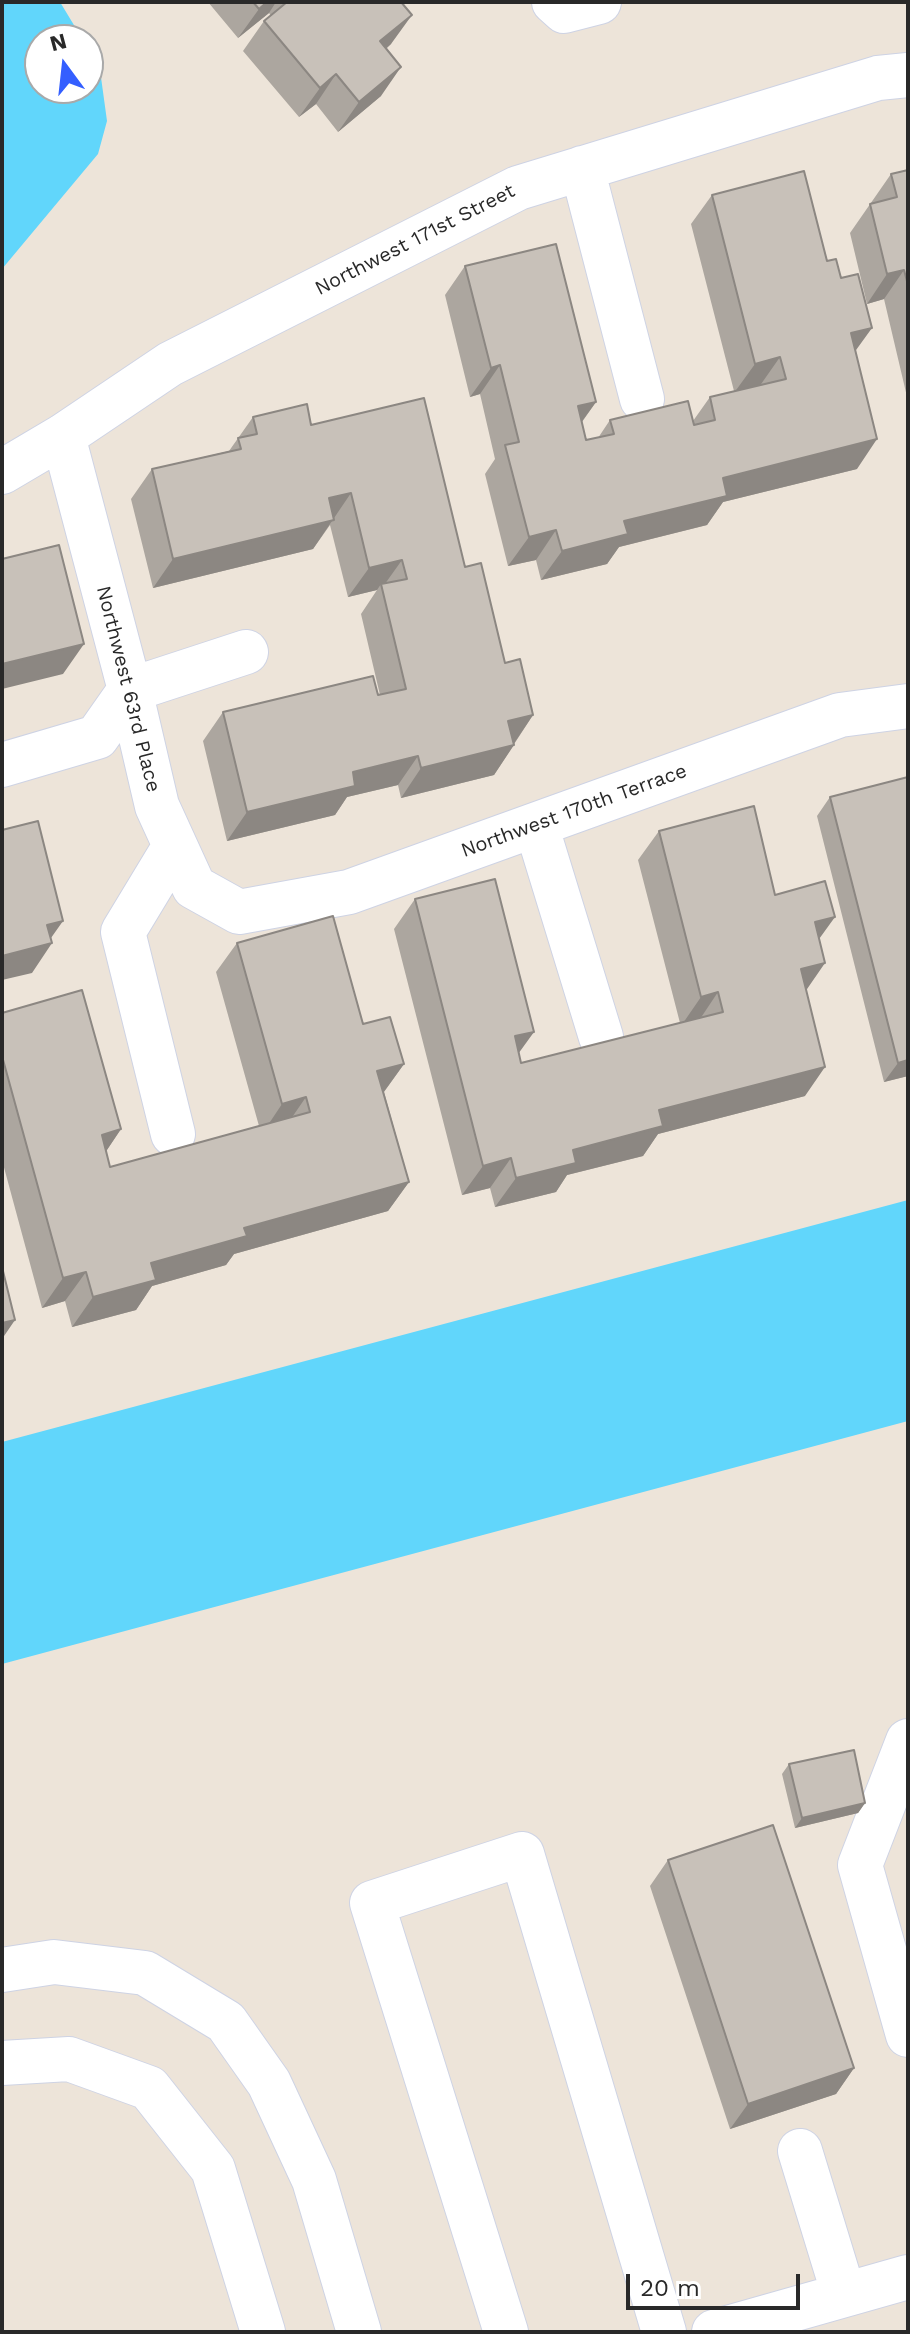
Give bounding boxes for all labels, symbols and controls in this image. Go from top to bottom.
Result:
north arrow [24,24,104,104]
text: N [47,28,69,56]
street label: Northwest 171st Street [311,179,519,301]
street label: Northwest 63rd Place [91,583,165,795]
street label: Northwest 170th Terrace [458,759,690,863]
scale bar [630,2258,804,2308]
text: 20 m [640,2274,700,2302]

